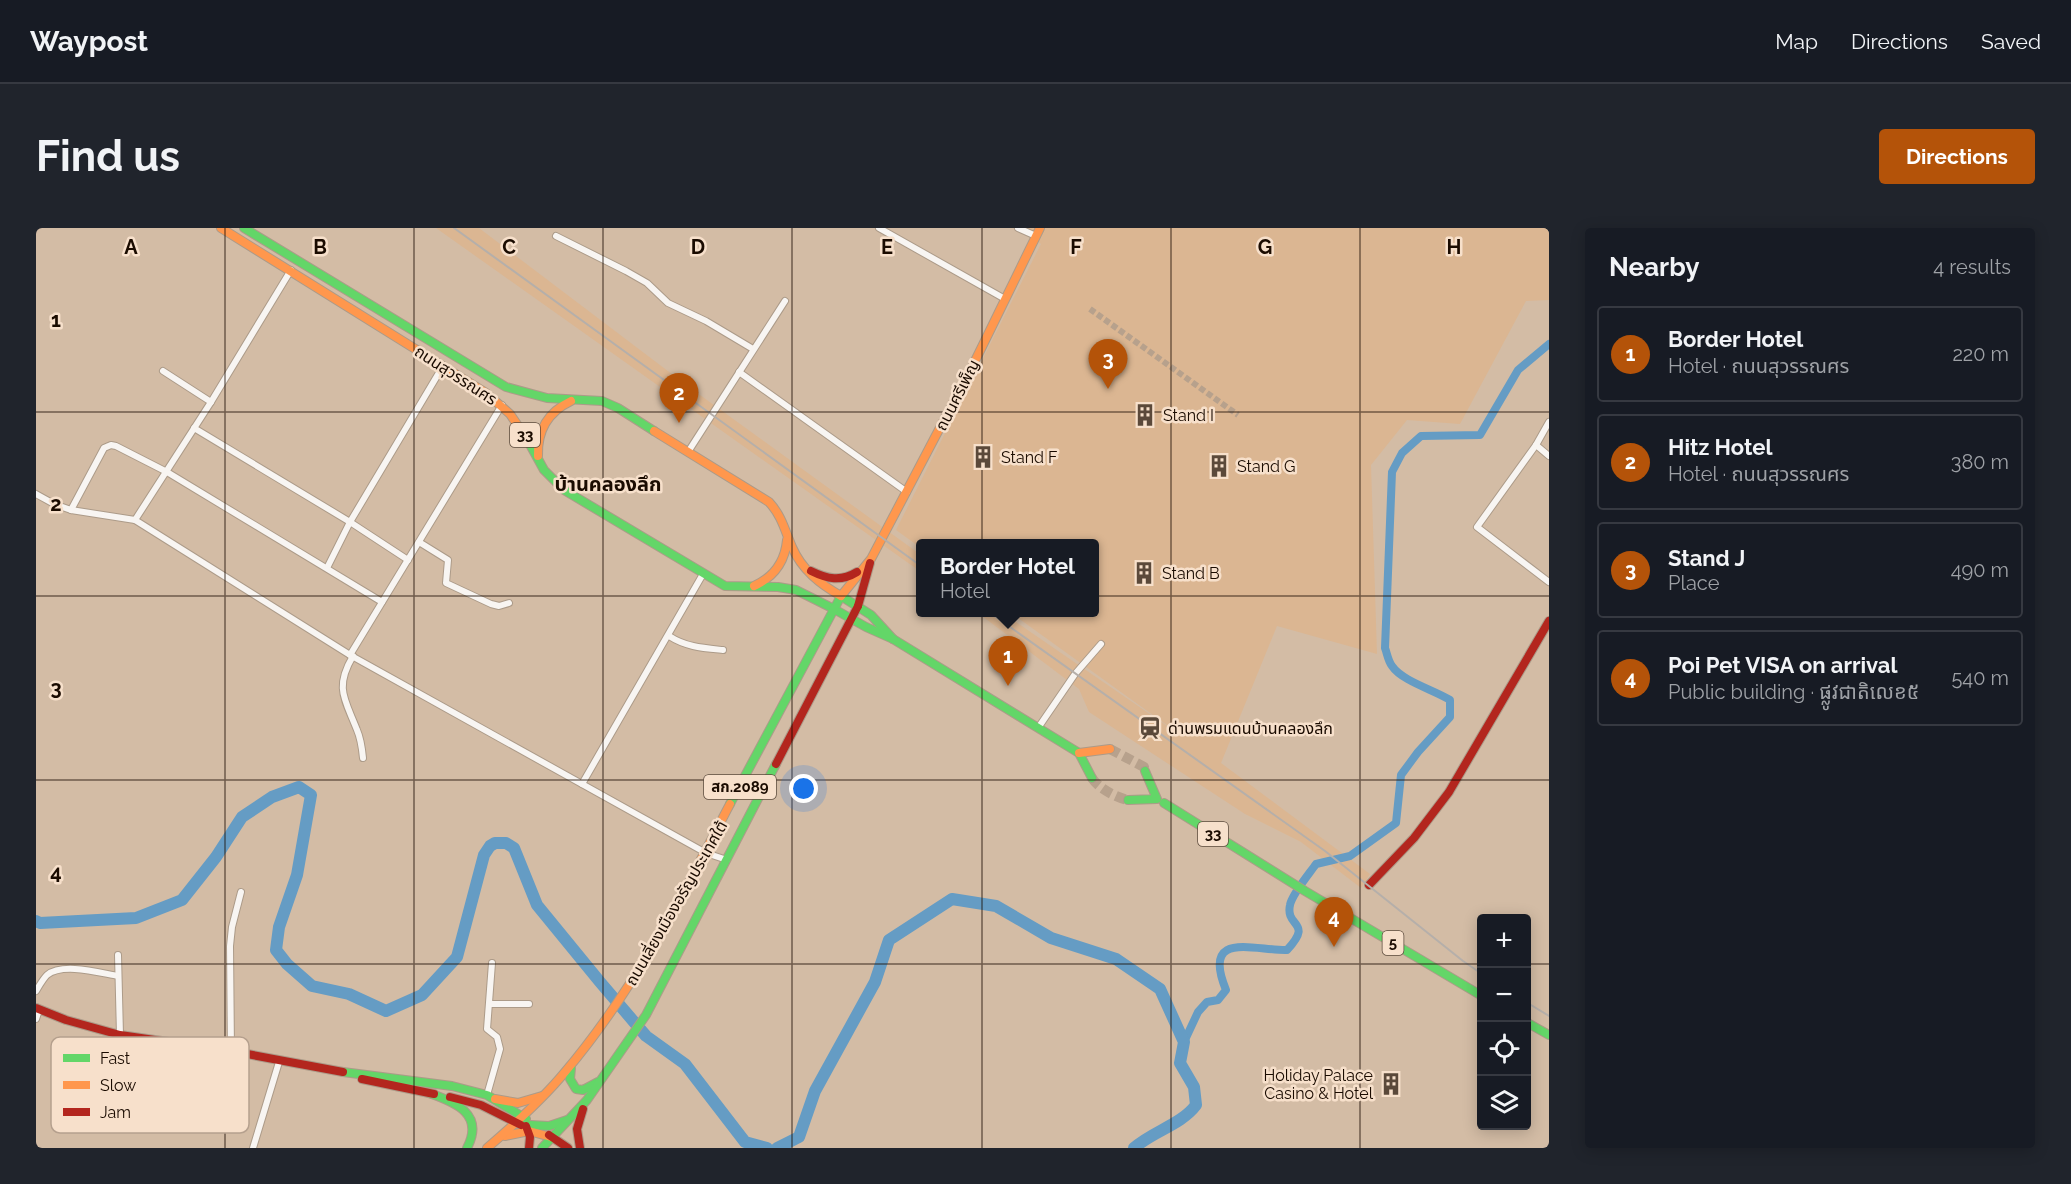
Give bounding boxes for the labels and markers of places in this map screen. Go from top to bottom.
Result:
pin: 3 [1088,340,1128,389]
pin: 2 [660,374,698,423]
building icon: Stand I [1132,402,1158,428]
place label: Stand I [1163,406,1214,425]
building icon: Stand F [970,444,996,470]
place label: Stand F [1001,448,1057,467]
building icon: Stand G [1206,453,1232,479]
place label: Stand G [1237,457,1295,476]
building icon: Stand B [1131,560,1157,586]
place label: Stand B [1162,564,1220,583]
pin: 1 [988,636,1028,686]
station icon: ด่านพรมแดนบ้านคลองลึก [1137,715,1163,741]
place label: ด่านพรมแดนบ้านคลองลึก [1168,719,1333,738]
pin: 4 [1314,898,1354,947]
place label: Holiday Palace Casino & Hotel [1263,1066,1374,1103]
building icon: Holiday Palace Casino & Hotel [1378,1071,1404,1097]

